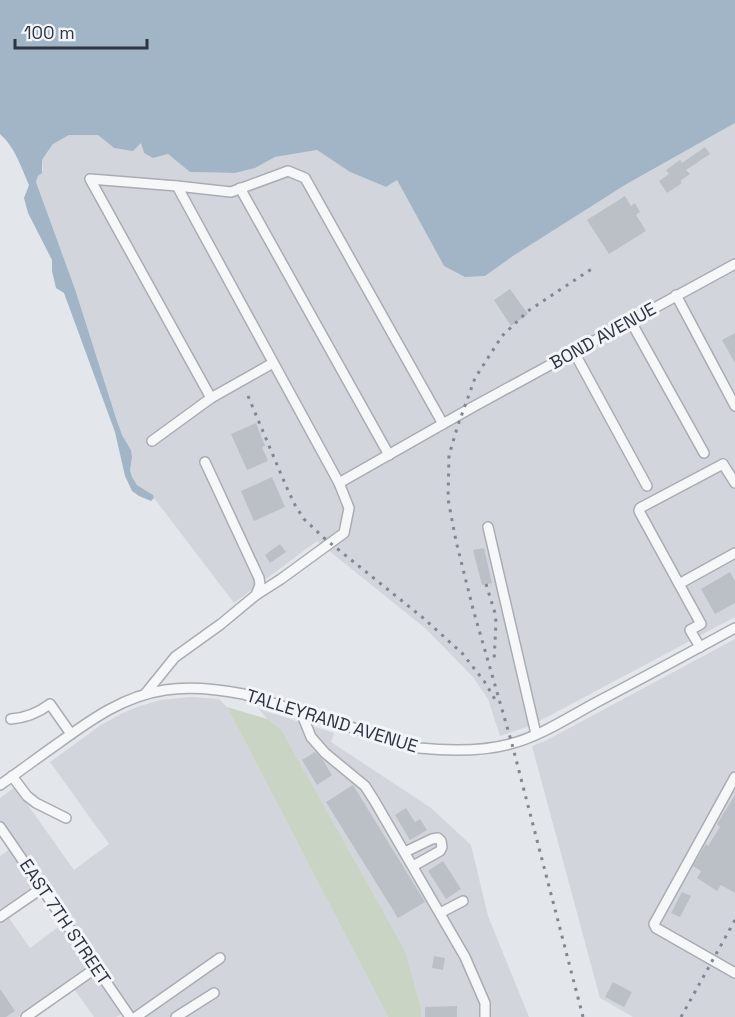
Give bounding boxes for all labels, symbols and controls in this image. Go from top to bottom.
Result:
scale bar [15,12,147,50]
text: 100 m [24,21,75,44]
street label: BOND AVENUE [546,297,660,374]
street label: TALLEYRAND AVENUE [244,683,421,758]
street label: EAST 7TH STREET [15,854,116,989]

